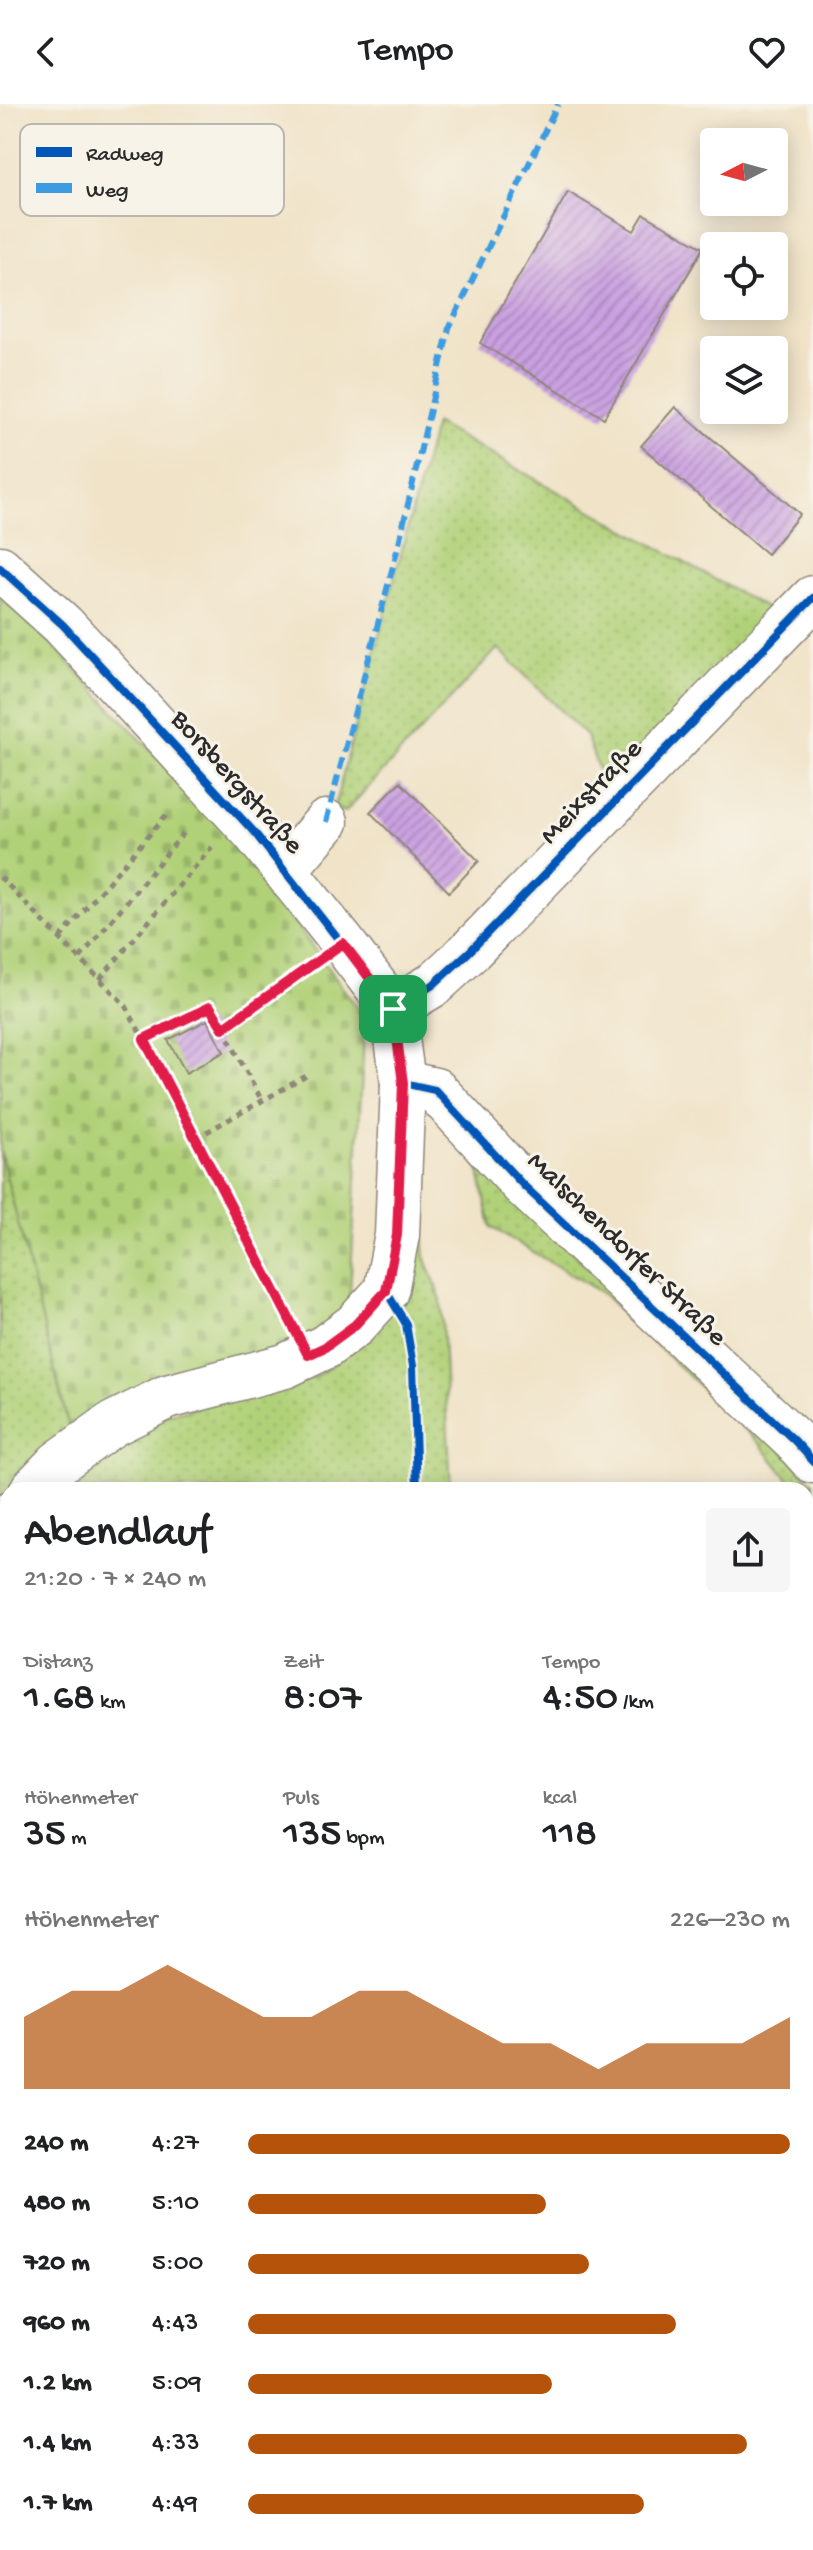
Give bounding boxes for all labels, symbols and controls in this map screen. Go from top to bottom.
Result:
icon: back [24,30,68,74]
icon: heart [745,30,789,74]
text: Tempo [359,31,454,74]
legend [20,124,284,216]
north arrow [700,128,788,216]
map controls [700,128,788,424]
text: Radweg [86,143,164,169]
text: Weg [86,179,129,205]
button: locate [700,232,788,320]
button: layers [700,336,788,424]
street label: Borsbergstraße [162,703,310,862]
street label: Meixstraße [534,733,651,852]
pin [359,975,427,1043]
icon: arrive [371,987,415,1031]
street label: Malschendorfer Straße [519,1146,733,1354]
button: share [706,1508,790,1592]
text: Abendlauf [24,1509,211,1561]
text: 21:20 · 7 × 240 m [24,1565,206,1596]
text: Distanz [24,1650,93,1676]
text: Zeit [283,1650,323,1676]
text: Tempo [543,1650,600,1676]
text: 1.68 [24,1676,95,1723]
text: 8:07 [283,1676,361,1723]
text: 4:50 [543,1676,618,1723]
text: km [95,1690,126,1716]
text: /km [618,1690,654,1716]
text: Höhenmeter [24,1786,137,1812]
text: Puls [283,1786,319,1812]
text: kcal [543,1786,577,1812]
text: 35 [24,1812,66,1859]
text: 135 [283,1812,341,1859]
text: 118 [543,1812,597,1859]
text: m [66,1826,87,1852]
text: bpm [341,1826,385,1852]
text: Höhenmeter [24,1906,157,1937]
text: 226–230 m [670,1906,790,1937]
text: 240 m [24,2129,88,2160]
text: 4:27 [152,2129,199,2160]
text: 480 m [24,2189,90,2220]
text: 5:10 [152,2189,199,2220]
text: 720 m [24,2249,90,2280]
text: 5:00 [152,2249,203,2280]
text: 960 m [24,2309,90,2340]
text: 4:43 [152,2309,198,2340]
text: 1.2 km [24,2369,92,2400]
text: 5:09 [152,2369,202,2400]
text: 1.4 km [24,2429,91,2460]
text: 4:33 [152,2429,199,2460]
text: 1.7 km [24,2489,92,2520]
text: 4:49 [152,2489,198,2520]

